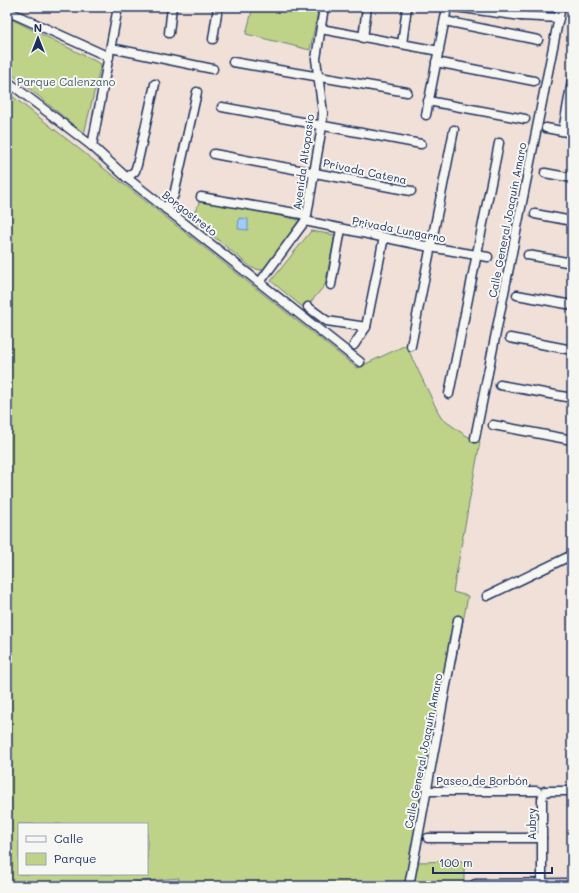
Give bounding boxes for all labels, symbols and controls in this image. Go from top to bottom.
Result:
north arrow [18,18,58,58]
text: N [34,20,42,35]
park label: Parque Calenzano [17,74,116,89]
street label: Avenida Altopasio [289,113,317,211]
street label: Calle General Joaquín Amaro [485,141,530,299]
street label: Privada Catena [322,155,408,187]
street label: Borgostreto [160,187,221,239]
street label: Privada Lungarno [351,213,447,246]
street label: Calle General Joaquín Amaro [401,672,446,830]
street label: Paseo de Borbón [436,773,528,788]
street label: Aubry [524,808,539,840]
legend [18,823,148,875]
text: Calle [54,830,84,846]
scale bar [433,849,552,875]
text: Parque [54,850,97,866]
text: 100 m [439,854,473,870]

